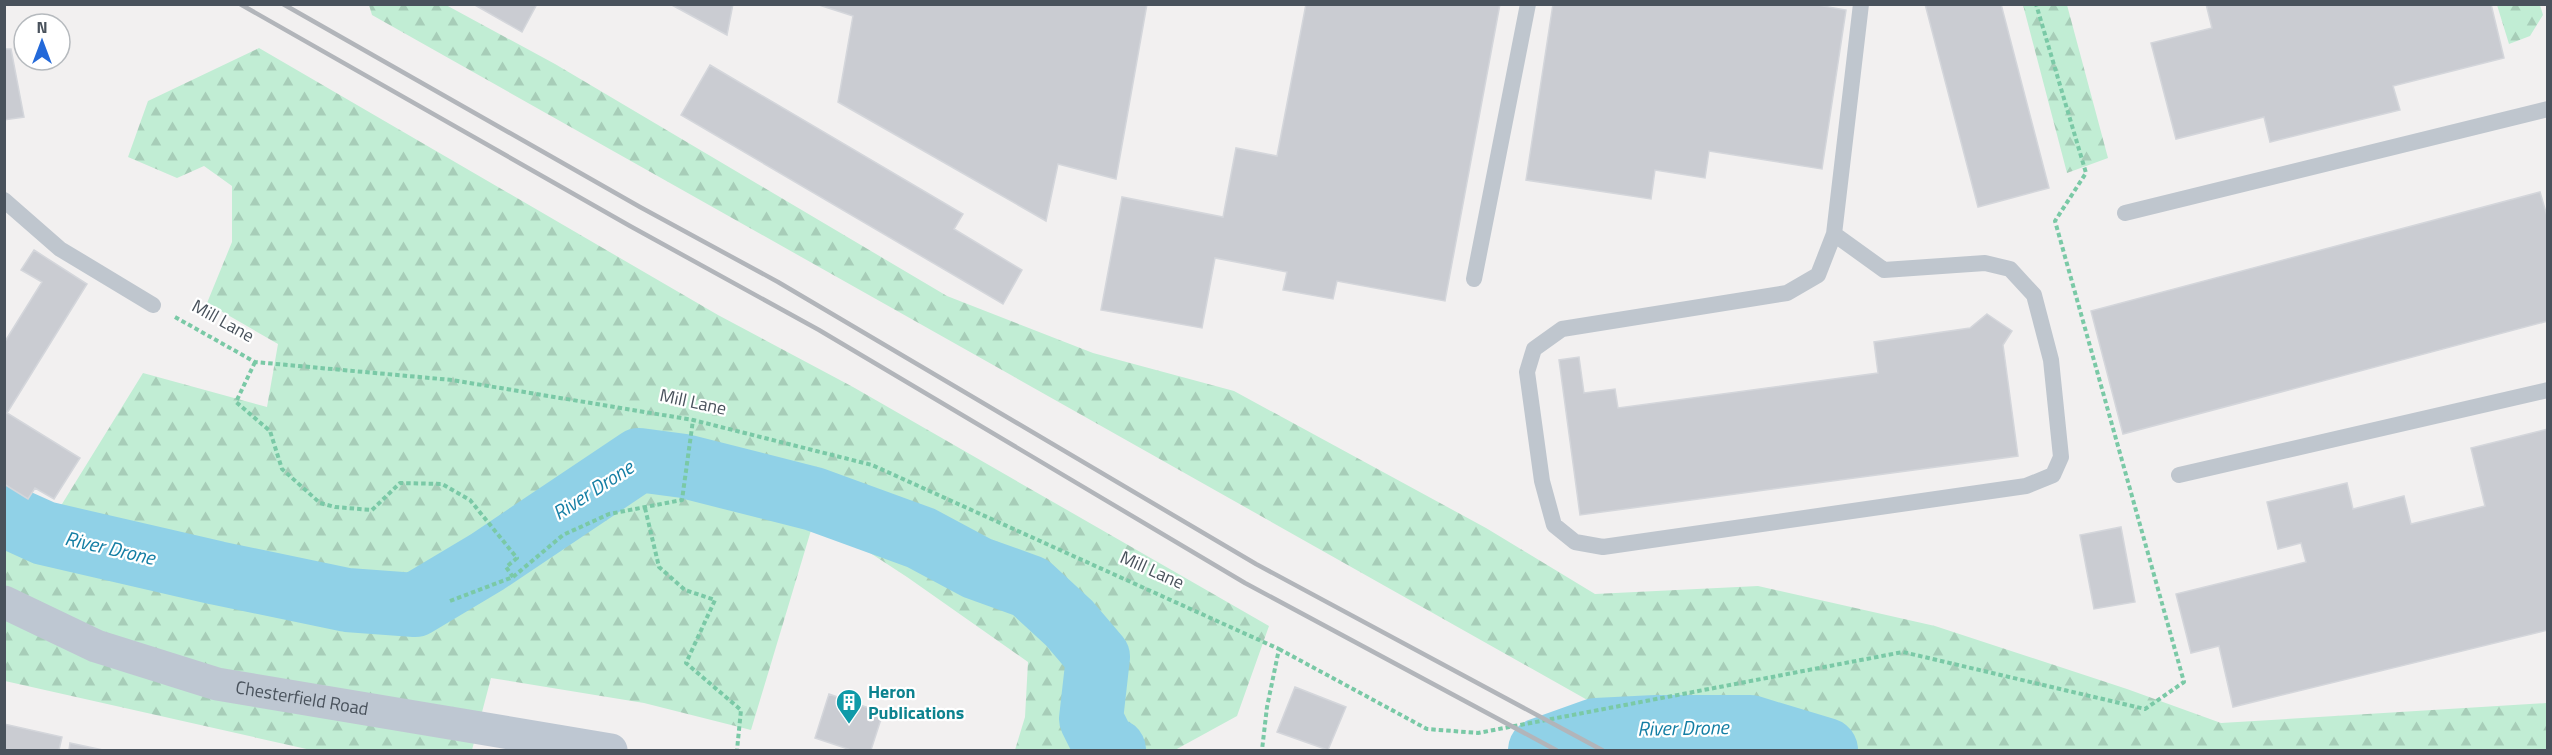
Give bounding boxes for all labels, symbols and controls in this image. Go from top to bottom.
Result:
north arrow [12,12,72,72]
text: N [36,15,48,39]
street label: Mill Lane [187,292,259,349]
street label: Mill Lane [657,381,729,422]
water label: River Drone [546,451,641,527]
water label: River Drone [62,522,160,573]
street label: Mill Lane [1116,543,1189,596]
street label: Chesterfield Road [234,673,371,722]
place label: Heron Publications [868,678,964,726]
building icon: Heron Publications [834,687,864,725]
water label: River Drone [1637,711,1731,744]

